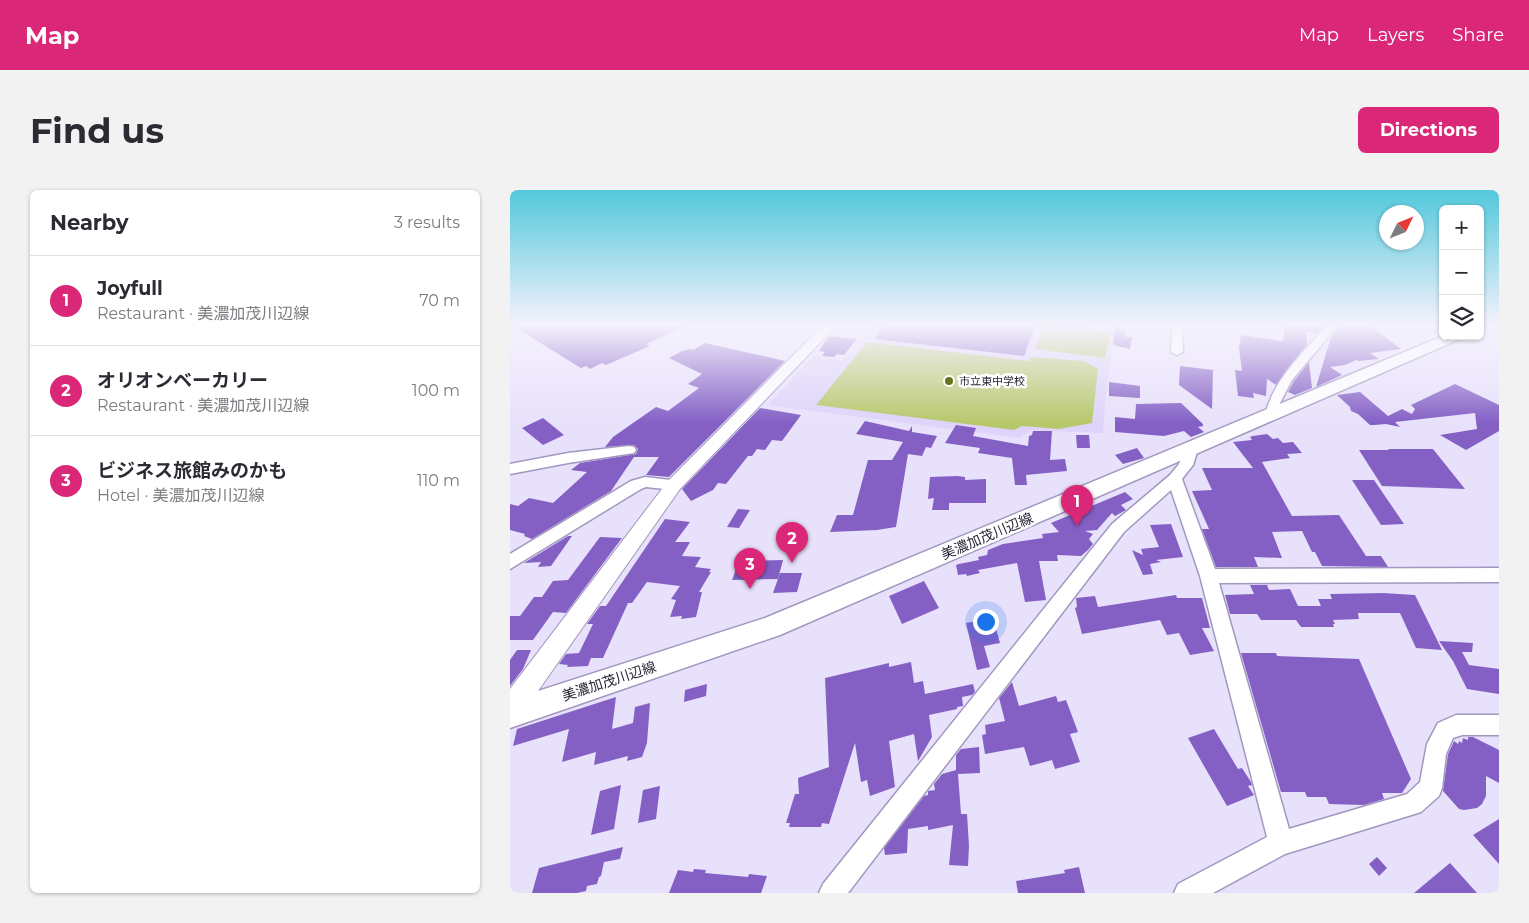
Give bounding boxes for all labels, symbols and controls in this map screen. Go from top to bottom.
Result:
text: Map [25,21,79,50]
text: Map [1299,24,1339,46]
text: Layers [1367,24,1424,46]
text: Share [1452,24,1504,46]
button: Directions [1358,107,1499,153]
text: Find us [30,109,164,152]
north arrow [1379,205,1424,250]
map controls [1439,205,1484,340]
button: + [1439,205,1484,250]
text: Nearby [50,210,129,235]
text: 3 results [394,213,460,232]
button: − [1439,250,1484,295]
text: Joyfull [97,277,163,300]
text: 1 [63,291,69,310]
text: 70 m [419,291,460,310]
button: layers [1439,295,1484,340]
text: Restaurant · 美濃加茂川辺線 [97,304,309,323]
text: オリオンベーカリー [97,369,268,392]
place label: 市立東中学校 [959,374,1025,388]
marker: 市立東中学校 [943,375,955,387]
text: 2 [61,381,71,400]
text: 100 m [412,381,460,400]
text: Restaurant · 美濃加茂川辺線 [97,396,309,415]
text: ビジネス旅館みのかも [97,459,287,482]
text: 3 [61,471,71,490]
text: 110 m [417,471,460,490]
pin: 1 [1061,485,1093,526]
text: Hotel · 美濃加茂川辺線 [97,486,265,505]
street label: 美濃加茂川辺線 [938,509,1036,563]
pin: 2 [776,522,808,563]
pin: 3 [734,548,766,589]
your location [973,609,999,635]
street label: 美濃加茂川辺線 [560,657,658,705]

